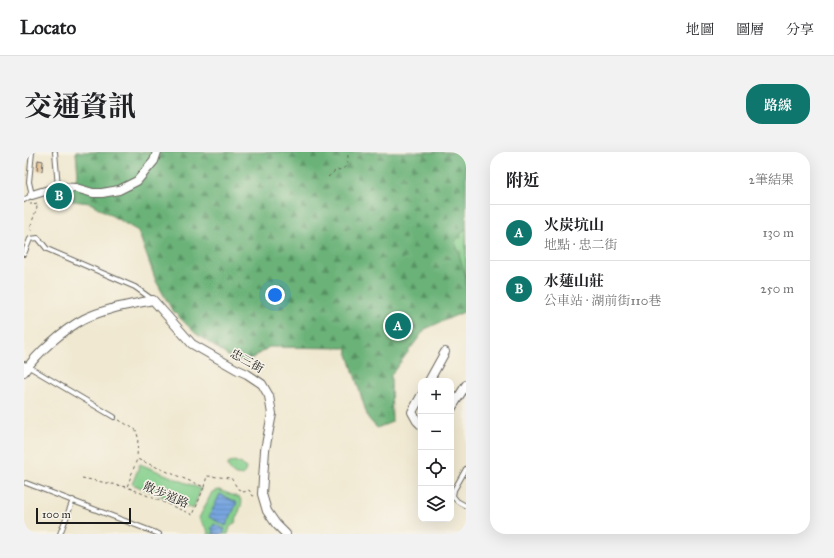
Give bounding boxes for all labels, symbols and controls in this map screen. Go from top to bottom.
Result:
text: Locato [20,16,76,39]
text: 地圖 [686,21,714,38]
text: 圖層 [736,21,764,38]
text: 分享 [786,21,814,38]
button: 路線 [746,84,810,124]
text: 交通資訊 [24,89,136,124]
text: 附近 [506,170,540,191]
text: 2筆結果 [749,172,794,188]
pin: B [46,181,72,211]
text: 火炭坑山 [544,216,604,234]
text: A [515,225,523,241]
text: 130 m [762,225,794,241]
text: 地點 · 忠二街 [544,237,617,253]
text: 水蓮山莊 [544,272,604,290]
text: B [515,281,523,297]
text: 250 m [760,281,794,297]
your location [265,285,285,305]
text: 公車站 · 湖前街110巷 [544,293,661,309]
pin: A [385,311,411,341]
street label: 忠三街 [228,346,267,376]
map controls [418,378,454,522]
button: + [418,378,454,414]
button: − [418,414,454,450]
button: locate [418,450,454,486]
street label: 散步道路 [141,479,191,511]
button: layers [418,486,454,522]
scale bar [36,506,131,525]
text: 100 m [42,508,71,521]

